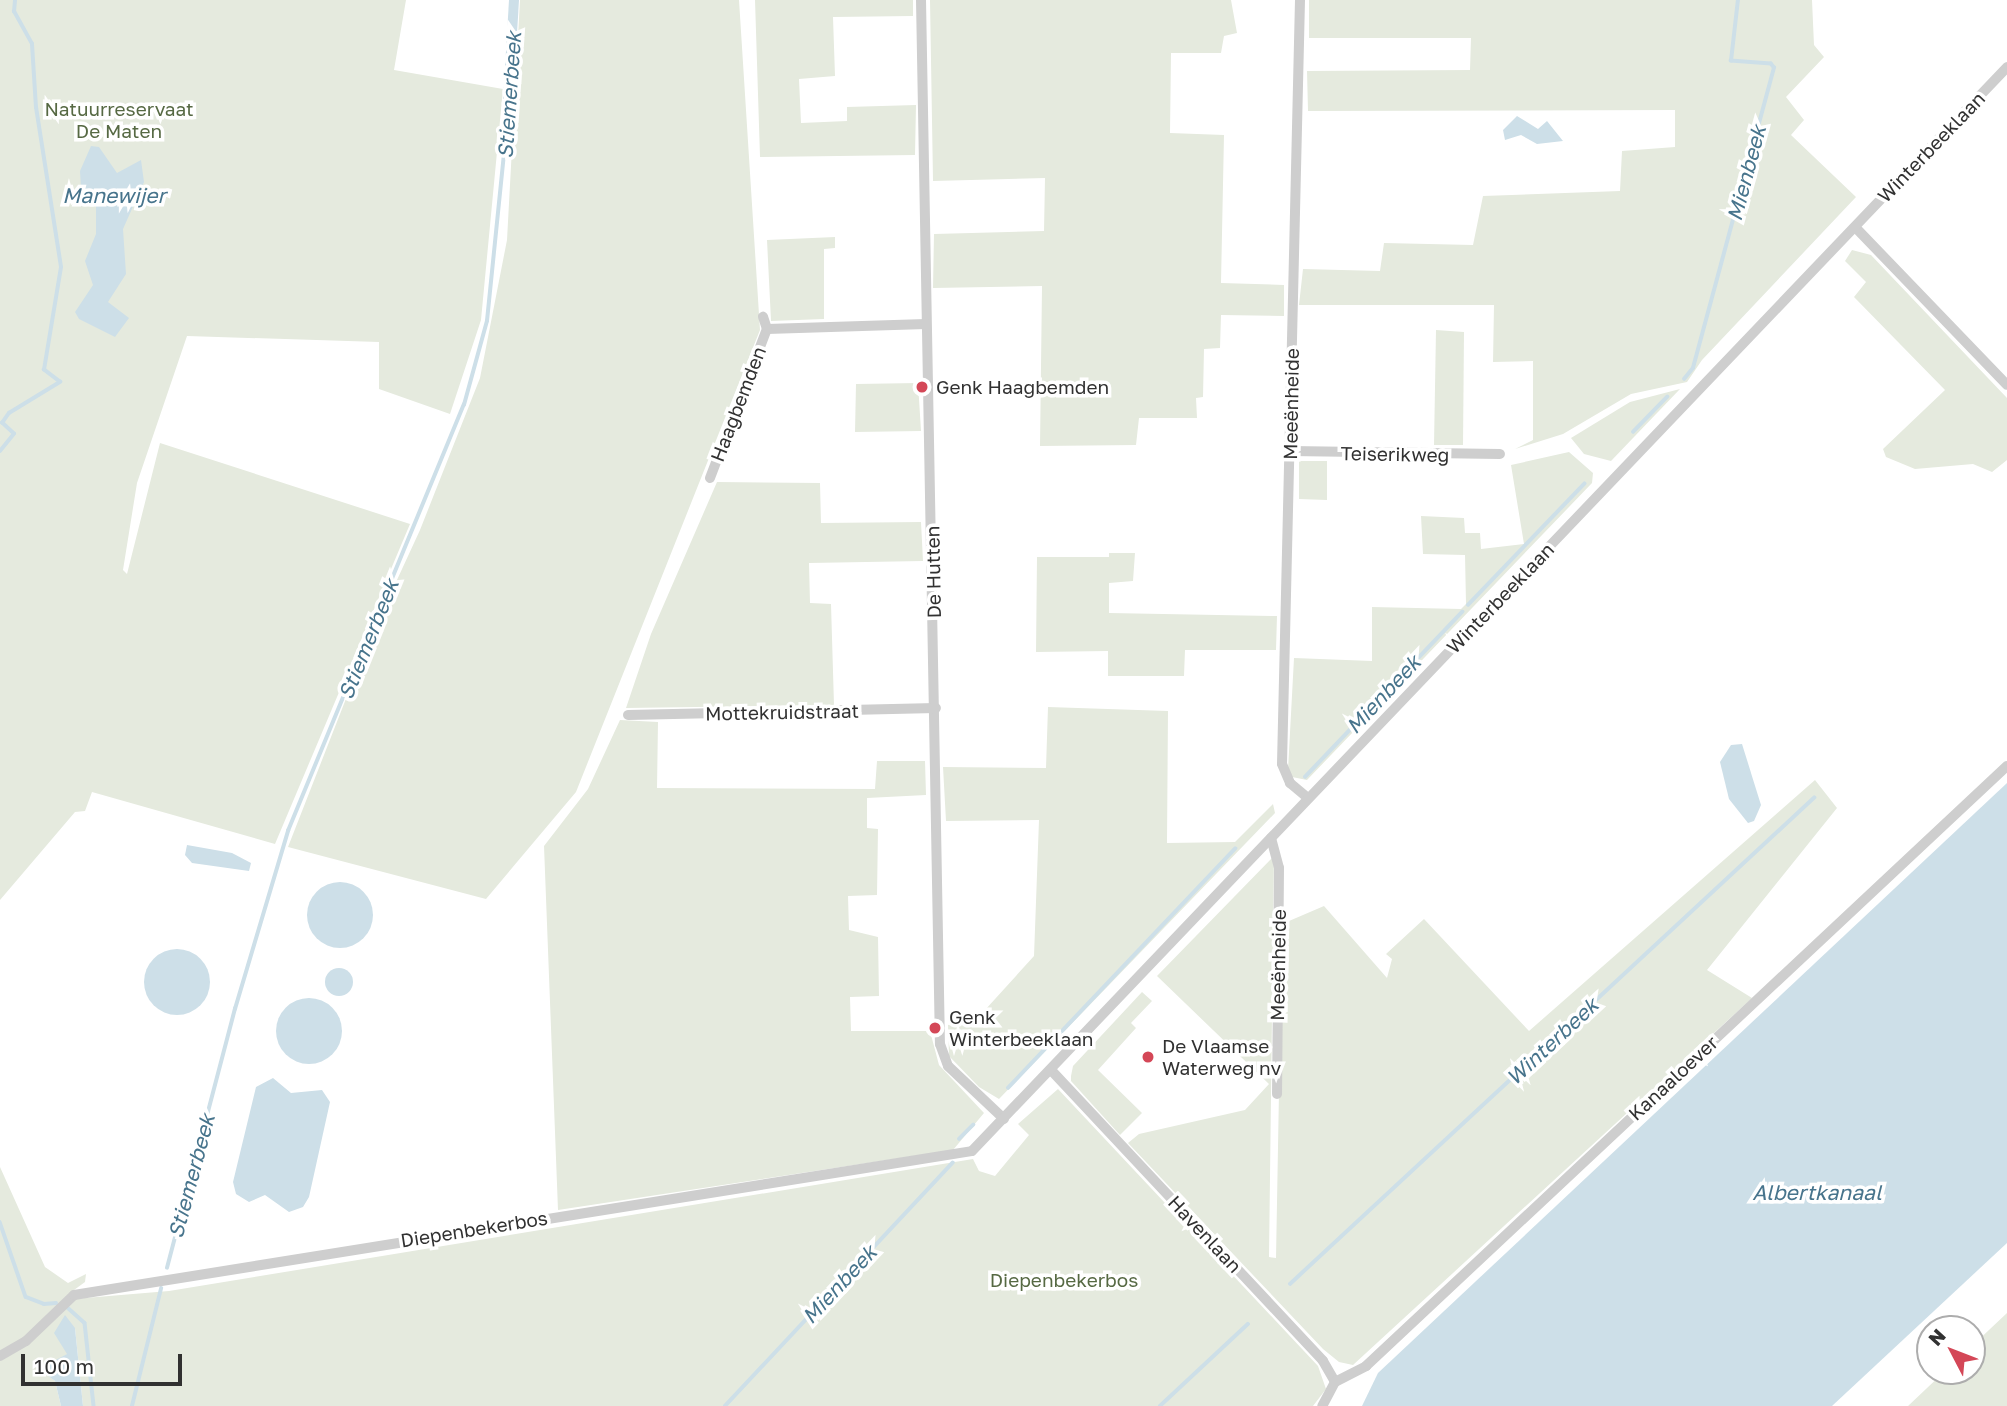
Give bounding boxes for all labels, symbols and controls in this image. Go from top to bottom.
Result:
water label: Stiemerbeek [492,31,526,159]
street label: Winterbeeklaan [1873,87,1989,207]
park label: Natuurreservaat De Maten [44,98,194,142]
water label: Mienbeek [1721,122,1771,224]
water label: Manewijer [62,182,166,208]
street label: Haagbemden [706,343,770,465]
street label: Meeënheide [1279,348,1303,460]
place label: Genk Haagbemden [936,376,1109,398]
marker: Genk Haagbemden [914,379,930,395]
street label: Teiserikweg [1341,442,1449,466]
street label: De Hutten [921,525,945,619]
street label: Winterbeeklaan [1442,538,1558,658]
water label: Stiemerbeek [332,575,404,703]
water label: Mienbeek [1340,650,1426,738]
street label: Mottekruidstraat [705,699,859,725]
street label: Meeënheide [1266,909,1290,1021]
water label: Winterbeek [1501,992,1603,1090]
place label: Genk Winterbeeklaan [949,1006,1094,1050]
marker: Genk Winterbeeklaan [927,1020,943,1036]
street label: Kanaaloever [1624,1031,1722,1125]
place label: De Vlaamse Waterweg nv [1162,1035,1281,1079]
marker: De Vlaamse Waterweg nv [1140,1049,1156,1065]
water label: Stiemerbeek [162,1111,220,1241]
water label: Albertkanaal [1752,1179,1882,1205]
street label: Havenlaan [1164,1191,1246,1277]
street label: Diepenbekerbos [399,1206,549,1252]
water label: Mienbeek [796,1240,882,1328]
park label: Diepenbekerbos [990,1269,1138,1291]
north arrow [1916,1315,1986,1385]
text: N [1923,1324,1950,1350]
scale bar [24,1340,186,1384]
text: 100 m [34,1353,94,1379]

